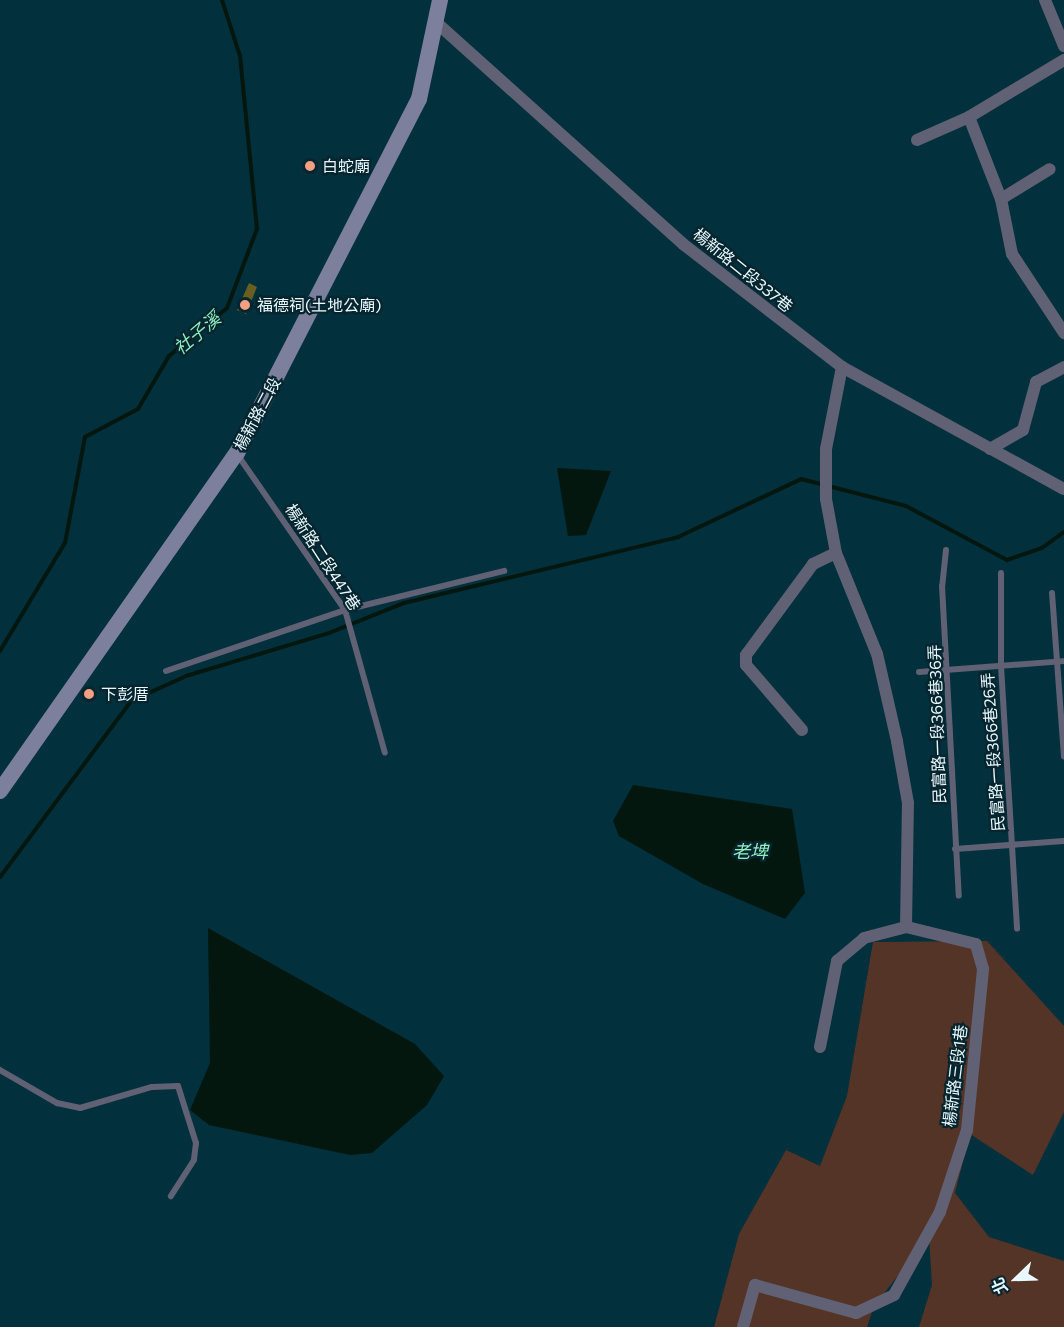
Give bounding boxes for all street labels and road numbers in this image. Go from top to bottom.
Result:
street label: 楊新路二段337巷 [689,224,797,316]
street label: 楊新路二段 [230,374,284,454]
street label: 楊新路二段447巷 [281,500,365,614]
street label: 民富路一段366巷36弄 [925,644,949,804]
street label: 民富路一段366巷26弄 [978,672,1008,832]
street label: 楊新路三段1巷 [939,1024,971,1128]

